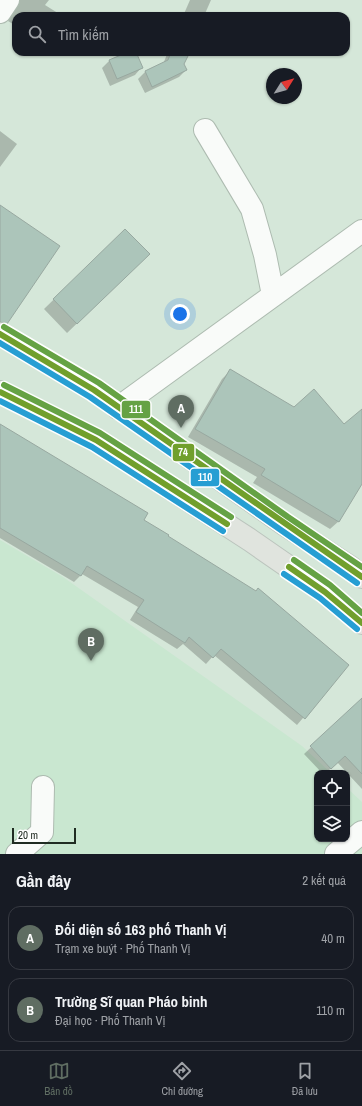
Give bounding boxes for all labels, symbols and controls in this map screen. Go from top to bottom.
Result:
search box [12,12,350,56]
icon: search [26,23,48,45]
text: Tìm kiếm [58,24,109,45]
north arrow [266,68,302,104]
your location [170,304,190,324]
pin: A [168,395,194,428]
line badge: 111 [121,400,151,419]
text: 111 [129,402,143,416]
line badge: 74 [172,443,195,462]
text: 74 [178,445,188,459]
line badge: 110 [190,468,220,487]
text: 110 [198,470,212,484]
pin: B [78,628,104,661]
map controls [314,770,350,842]
button: locate [314,770,350,806]
button: layers [314,806,350,842]
scale bar [12,826,76,845]
text: 20 m [18,828,38,842]
text: Gần đây [16,869,71,892]
text: 2 kết quả [302,872,346,889]
text: Đối diện số 163 phố Thanh Vị [55,919,226,940]
text: A [26,930,34,947]
text: 40 m [321,930,345,947]
text: Trạm xe buýt · Phố Thanh Vị [55,940,191,957]
text: Trường Sĩ quan Pháo binh [55,991,207,1012]
text: B [26,1002,34,1019]
text: 110 m [316,1002,345,1019]
text: Đại học · Phố Thanh Vị [55,1012,165,1029]
tab: Bản đồ [44,1060,73,1098]
tab: Chỉ đường [161,1060,203,1098]
tab: Đã lưu [292,1060,318,1098]

